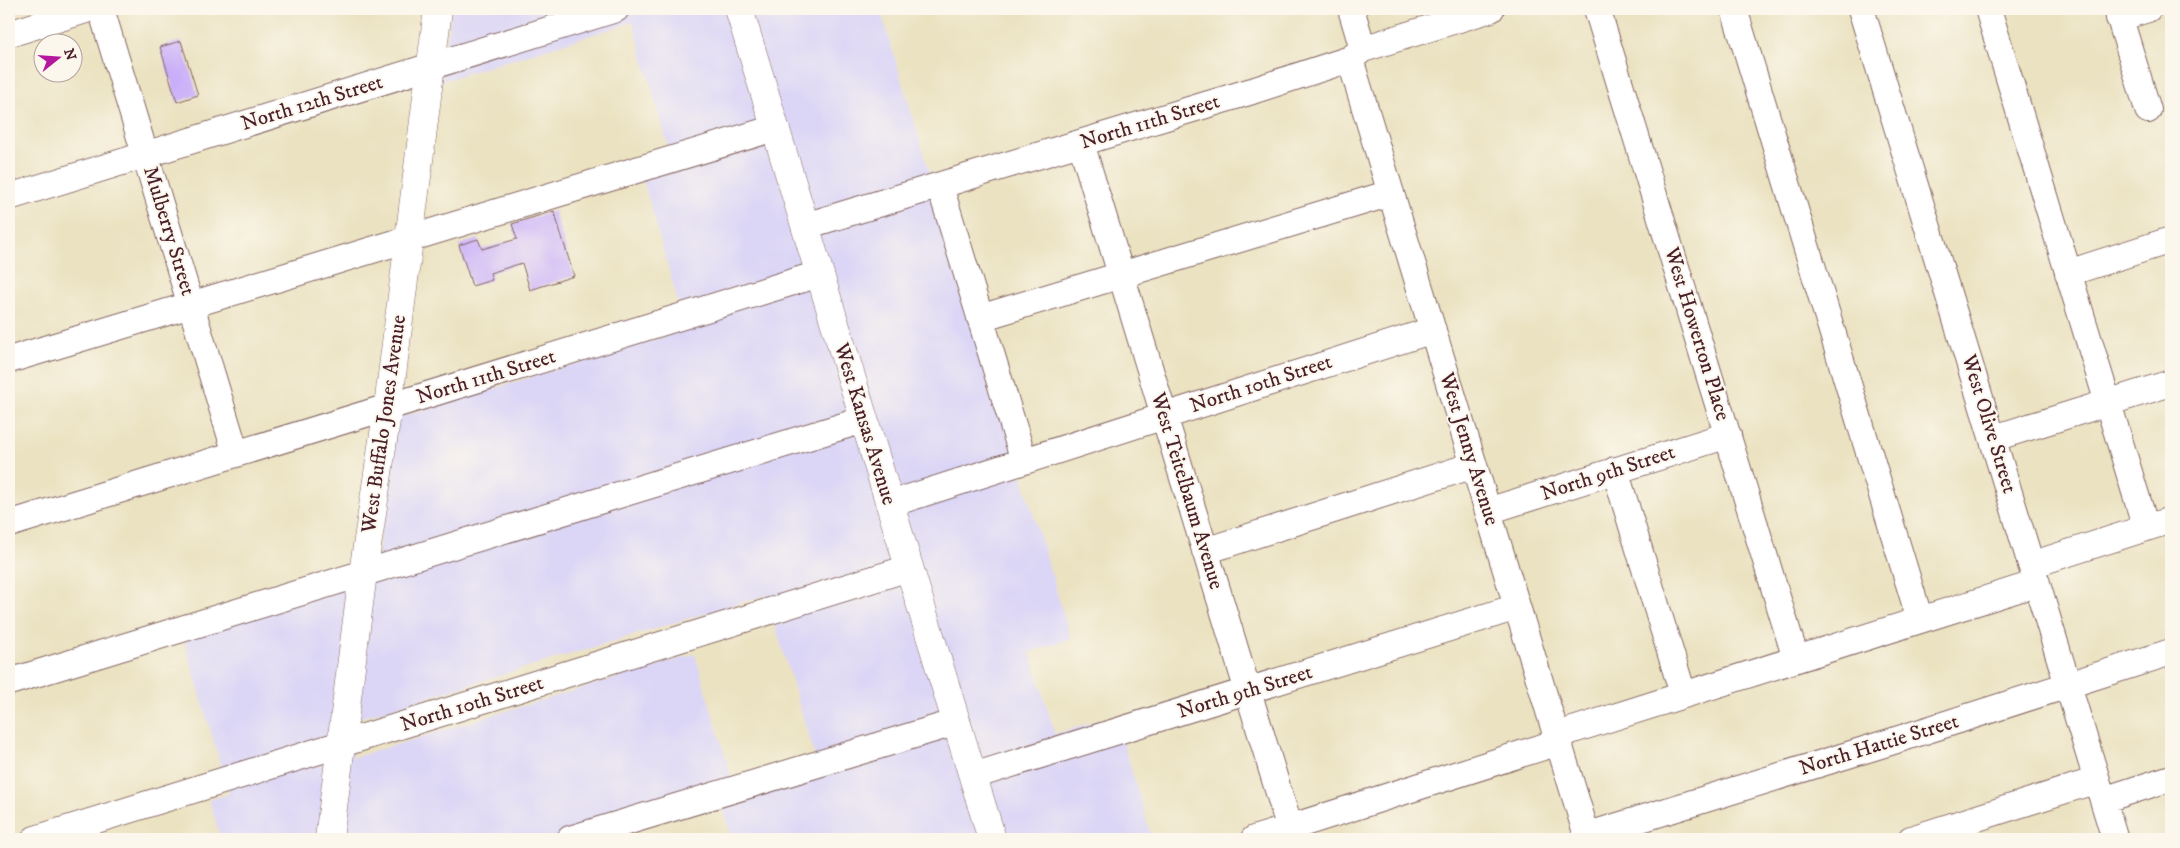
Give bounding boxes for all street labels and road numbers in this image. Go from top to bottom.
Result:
street label: North 12th Street [238,69,386,137]
street label: North 11th Street [1077,88,1223,156]
street label: Mulberry Street [137,163,201,299]
street label: West Howerton Place [1658,243,1736,424]
street label: West Buffalo Jones Avenue [356,313,412,536]
street label: West Kansas Avenue [828,339,902,508]
street label: North 11th Street [413,343,559,411]
street label: North 10th Street [1187,349,1336,419]
street label: West Olive Street [1955,351,2023,497]
street label: West Jenny Avenue [1433,368,1505,529]
street label: West Teitelbaum Avenue [1144,388,1229,593]
street label: North 9th Street [1538,439,1679,507]
street label: North 9th Street [1175,659,1316,725]
street label: North 10th Street [397,670,547,738]
street label: North Hattie Street [1796,708,1962,782]

